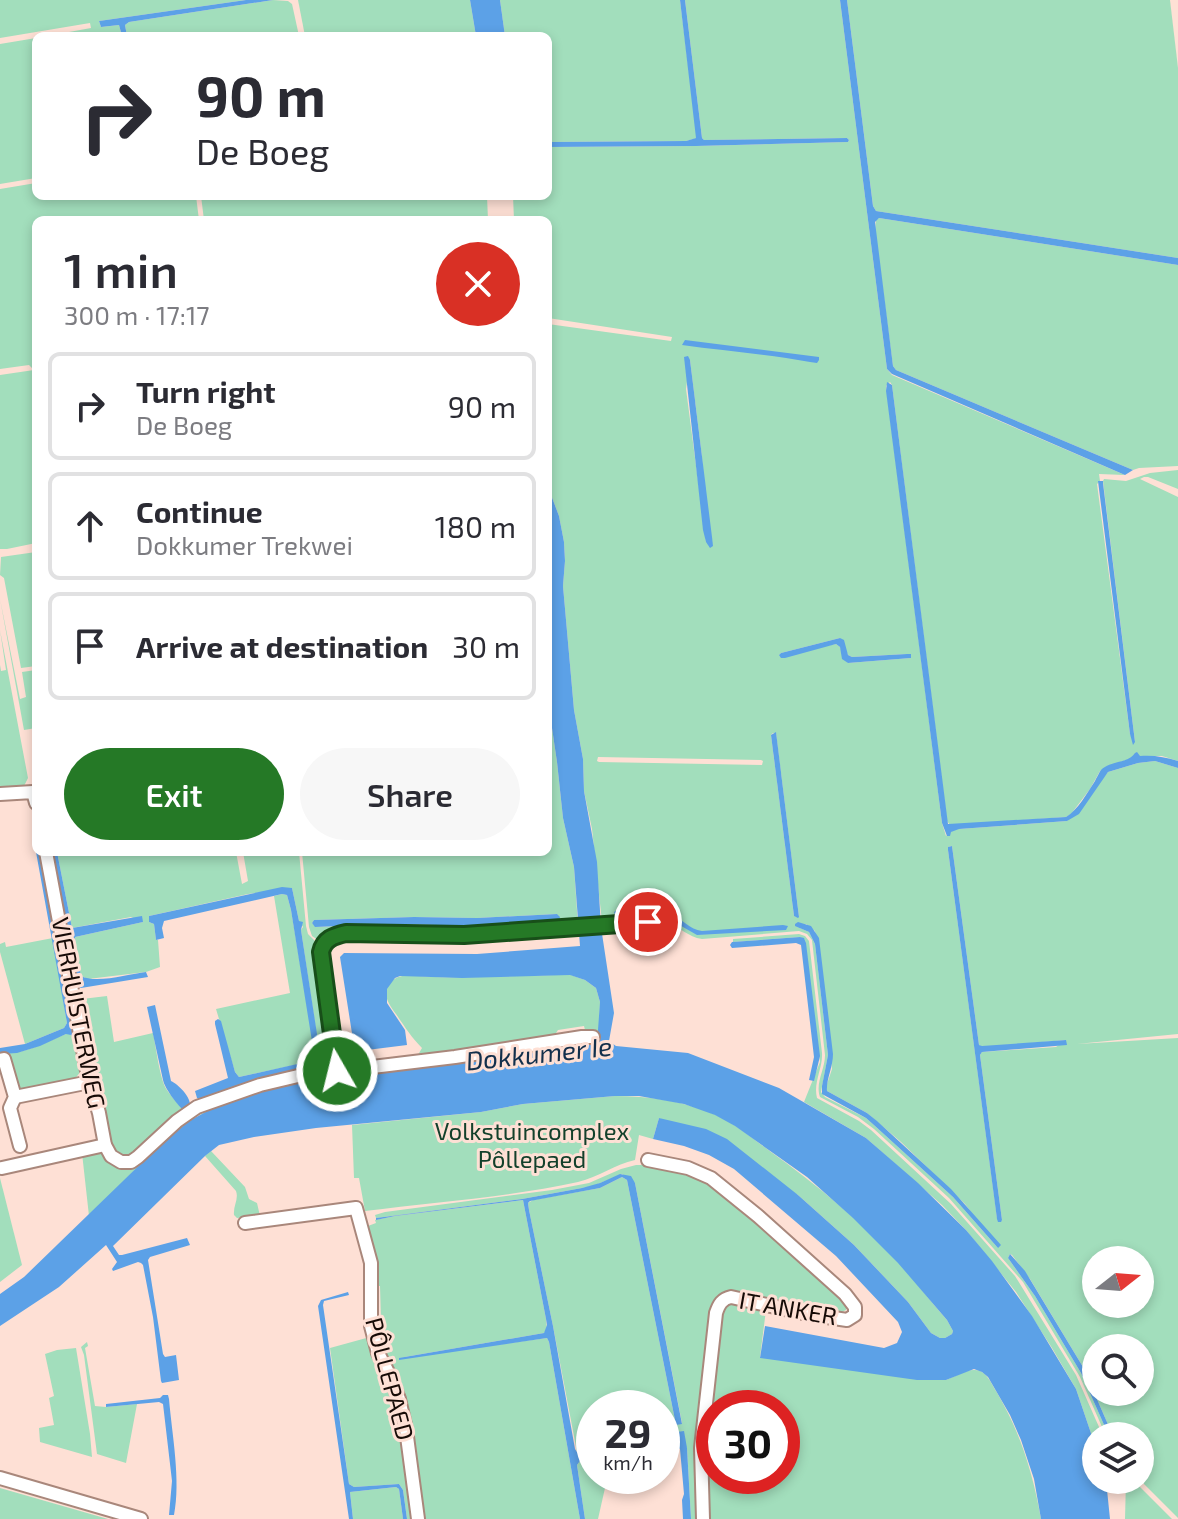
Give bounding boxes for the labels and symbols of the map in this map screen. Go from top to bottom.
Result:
pin [614,888,682,956]
street label: VIERHUISTERWEG [47,915,112,1111]
position arrow [295,1029,379,1113]
water label: Dokkumer Ie [464,1029,613,1076]
park label: Volkstuincomplex Pôllepaed [435,1116,630,1173]
north arrow [1082,1246,1154,1318]
street label: IT ANKER [737,1285,839,1330]
street label: PÔLLEPAED [360,1314,421,1443]
speed limit sign: 30 [696,1390,800,1494]

